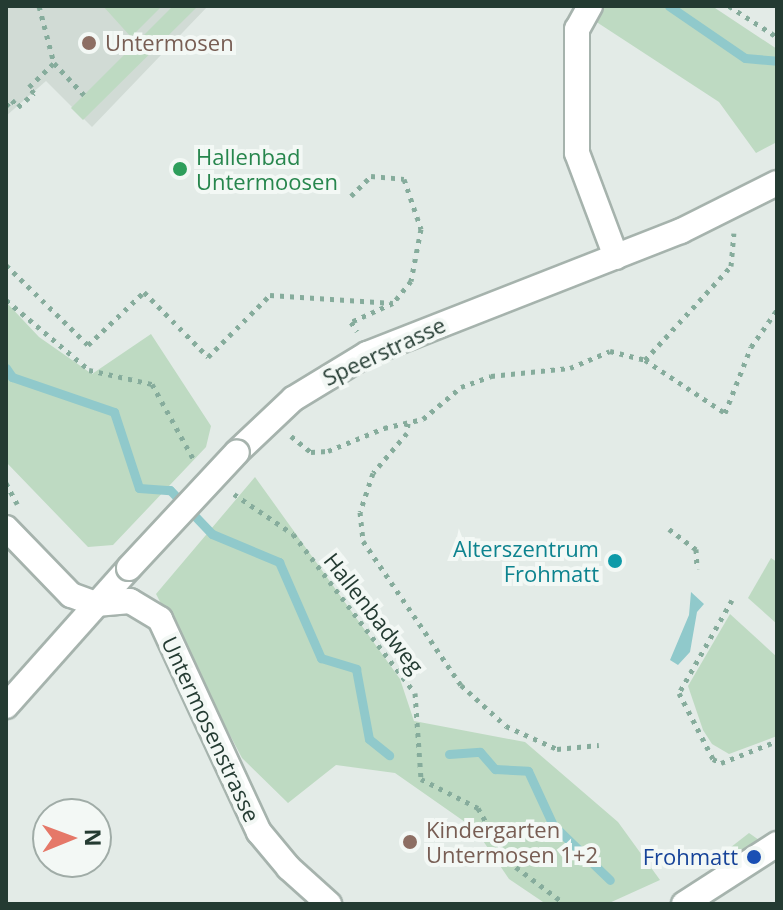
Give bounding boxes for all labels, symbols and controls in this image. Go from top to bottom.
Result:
place label: Untermosen [105,30,234,56]
marker: Untermosen [80,34,98,52]
place label: Hallenbad Untermoosen [196,143,338,194]
marker: Hallenbad Untermoosen [171,160,189,178]
street label: Speerstrasse [319,311,449,391]
place label: Alterszentrum Frohmatt [453,535,599,586]
street label: Hallenbadweg [319,547,429,679]
marker: Alterszentrum Frohmatt [606,552,624,570]
street label: Untermosenstrasse [156,632,266,826]
north arrow [32,798,112,878]
place label: Kindergarten Untermosen 1+2 [426,816,598,868]
text: N [79,828,109,847]
marker: Kindergarten Untermosen 1+2 [401,833,419,851]
place label: Frohmatt [643,844,738,870]
marker: Frohmatt [745,848,763,866]

